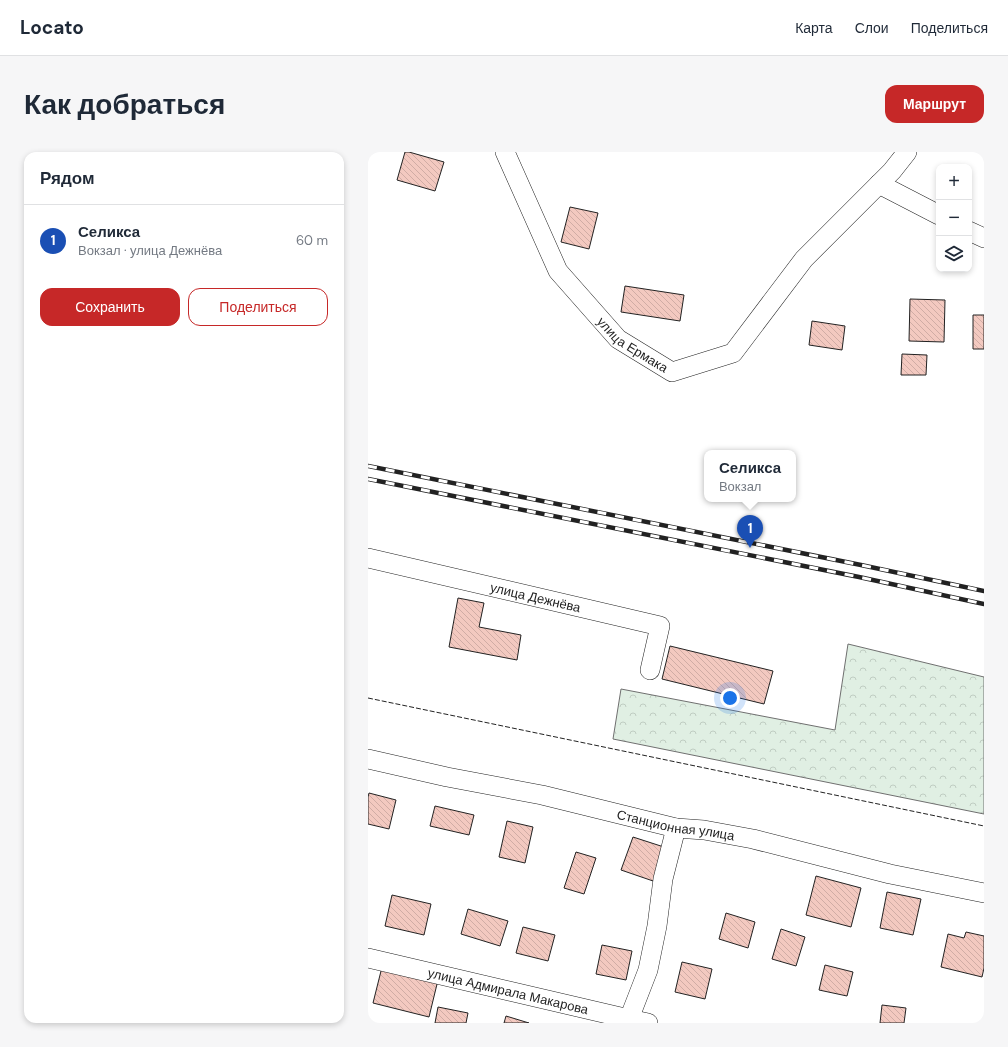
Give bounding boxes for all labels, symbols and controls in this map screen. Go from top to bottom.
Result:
text: Locato [20,15,84,40]
text: Карта [795,19,833,37]
text: Слои [855,19,889,37]
text: Поделиться [911,19,988,37]
button: Маршрут [885,85,984,123]
text: Как добраться [24,86,225,123]
map controls [936,164,972,272]
button: + [936,164,972,200]
text: Рядом [40,167,95,189]
button: − [936,200,972,236]
text: Селикса [78,222,140,242]
text: 1 [51,232,55,249]
text: 60 m [296,232,328,249]
button: layers [936,236,972,272]
text: Вокзал · улица Дежнёва [78,242,222,259]
button: Сохранить [40,288,180,326]
button: Поделиться [188,288,328,326]
street label: улица Ермака [594,313,672,377]
popup [704,450,796,502]
text: Селикса [719,458,781,478]
text: Вокзал [719,478,761,495]
pin: 1 [737,515,763,548]
street label: улица Дежнёва [489,578,583,616]
your location [720,688,740,708]
street label: Станционная улица [615,805,737,844]
street label: улица Адмирала Макарова [426,964,591,1018]

